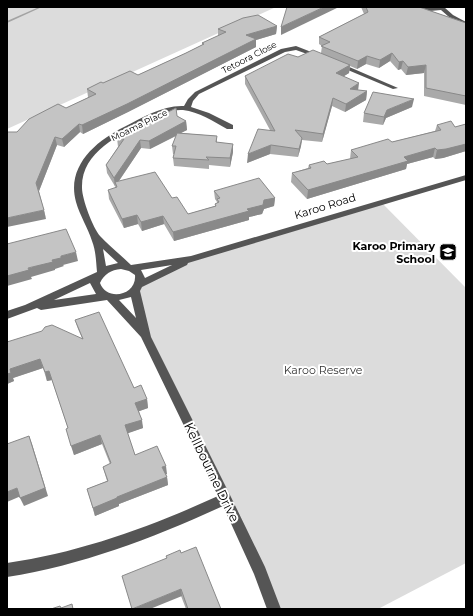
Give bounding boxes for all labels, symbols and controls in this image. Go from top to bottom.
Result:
street label: Tetoora Close [220,38,279,76]
street label: Moama Place [109,106,169,143]
street label: Karoo Road [292,190,358,222]
place label: Karoo Primary School [352,239,435,266]
school or university icon: Karoo Primary School [438,242,458,262]
park label: Karoo Reserve [284,363,363,377]
street label: Kellbourne Drive [181,420,243,524]

